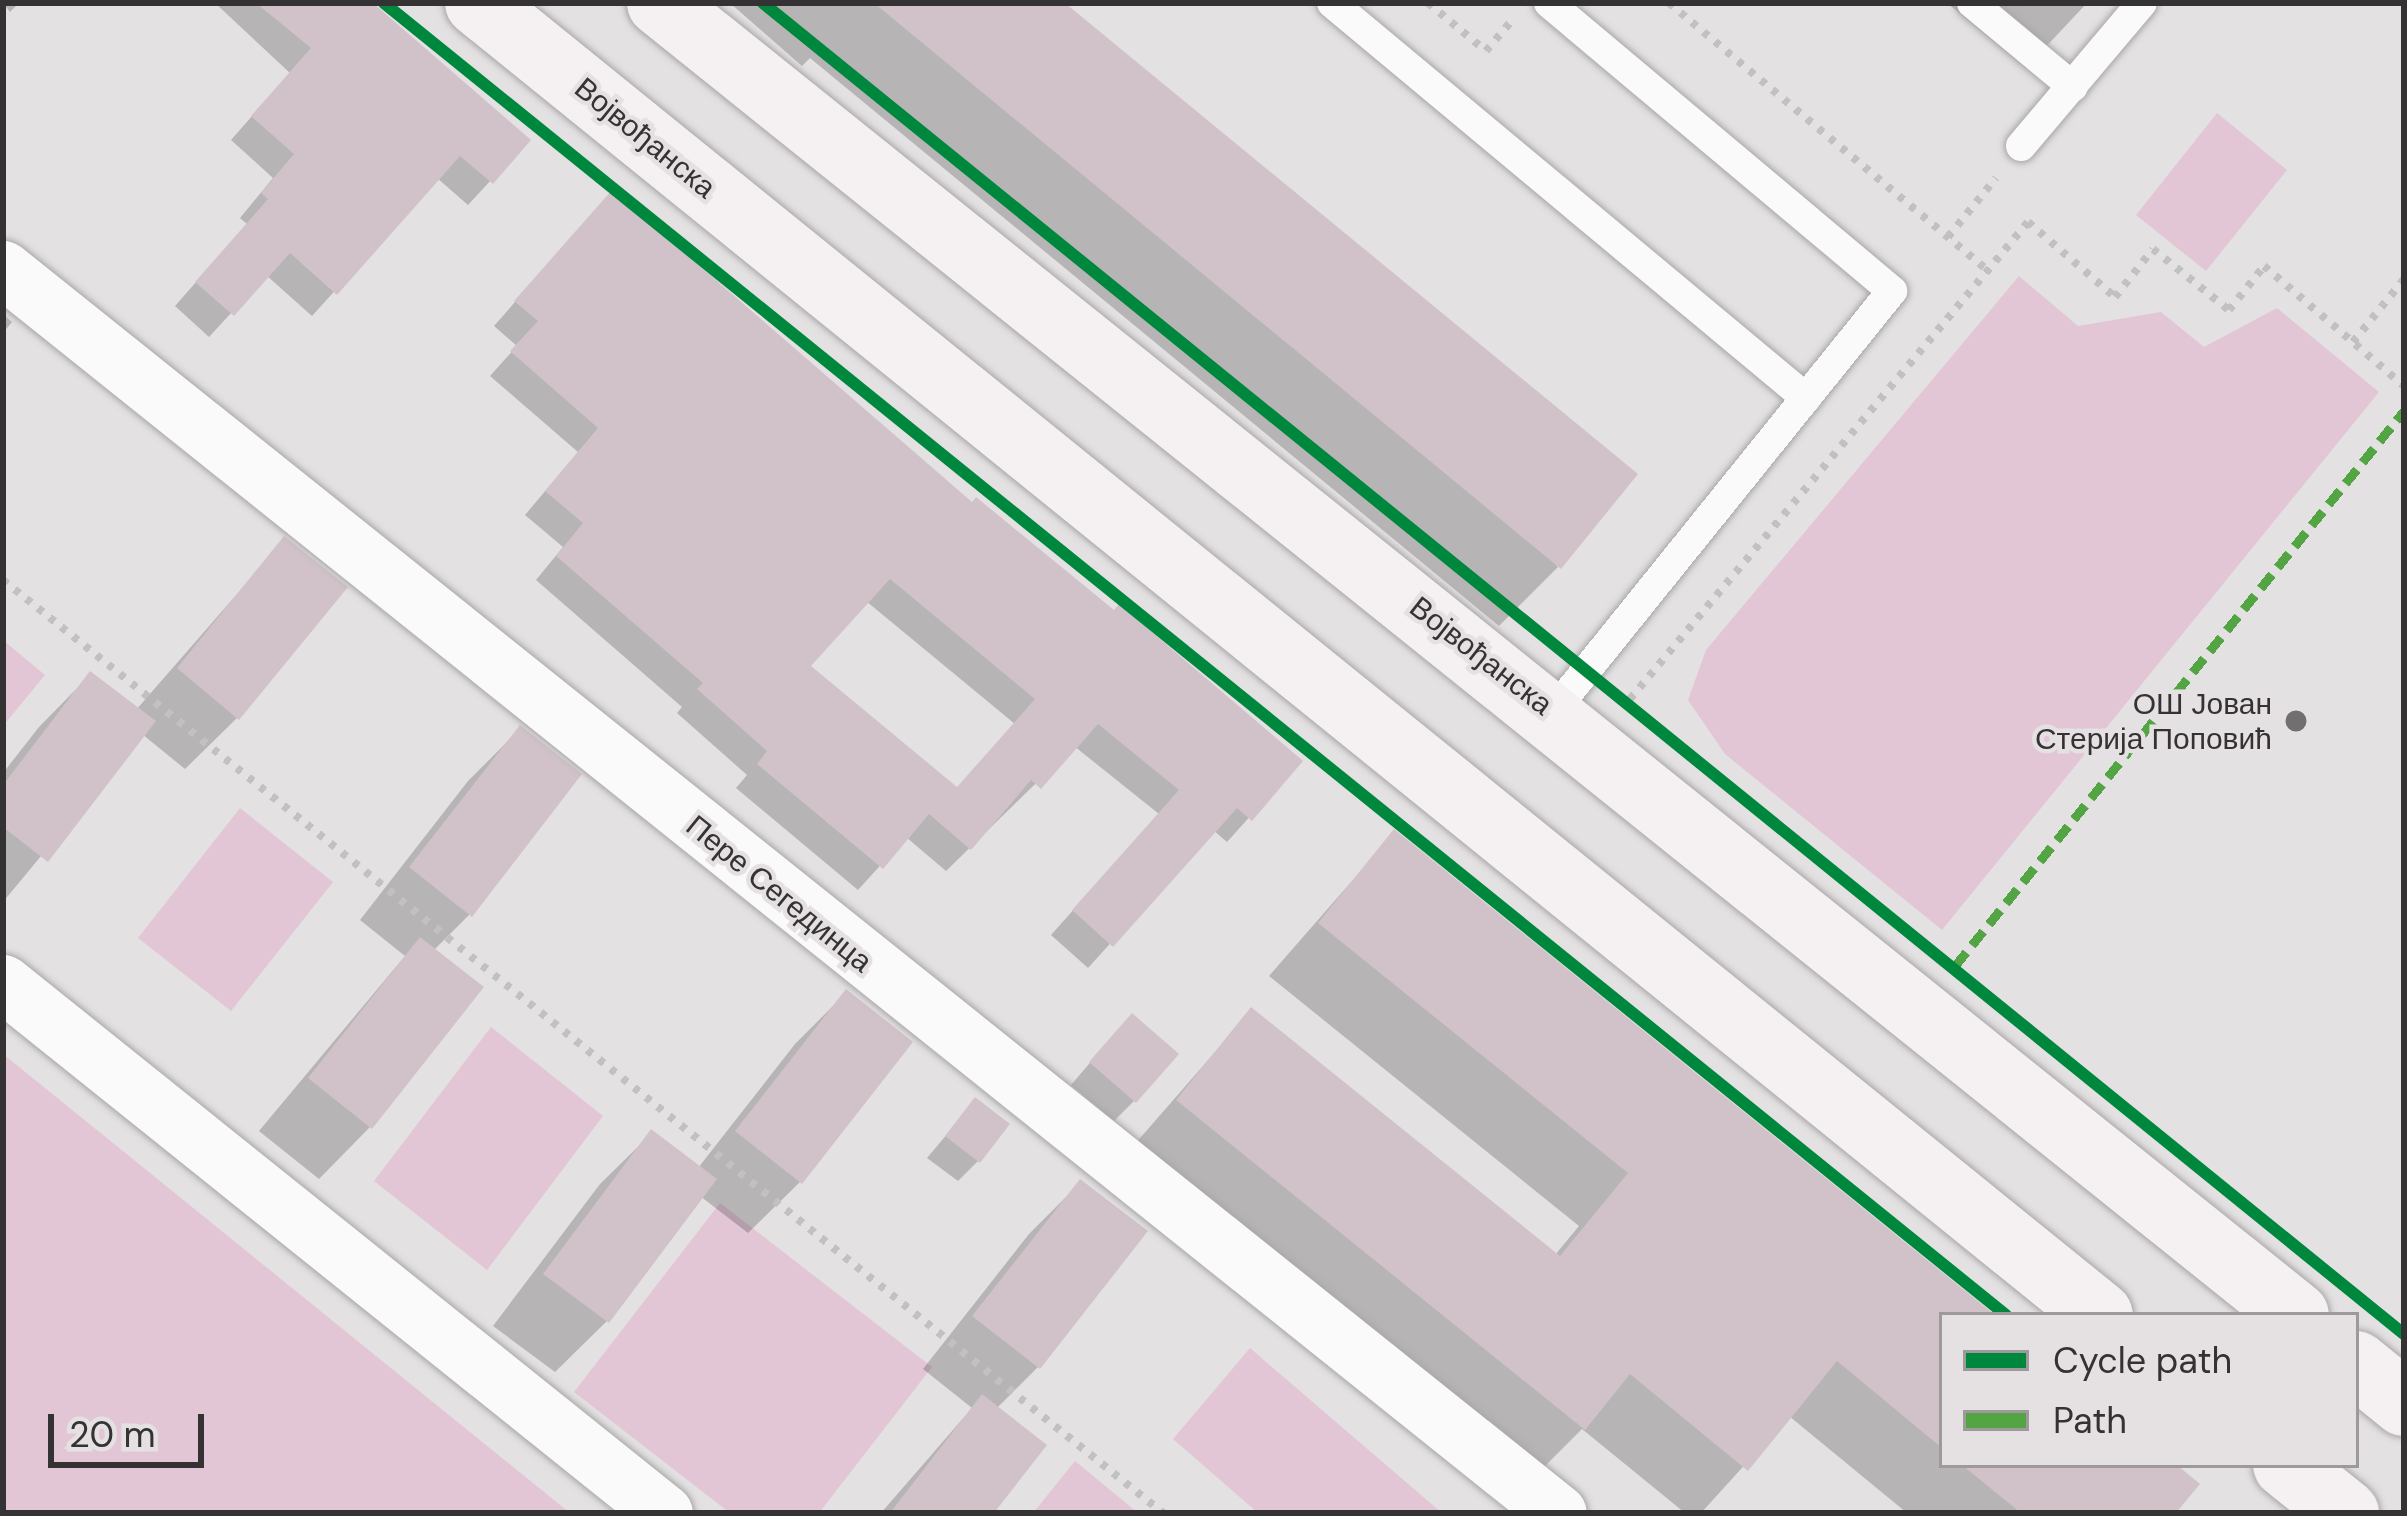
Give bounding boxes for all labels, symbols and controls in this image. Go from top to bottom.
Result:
street label: Војвођанска [567,70,723,206]
street label: Војвођанска [1403,589,1559,723]
place label: ОШ Јован Стерија Поповић [2035,686,2272,756]
marker: ОШ Јован Стерија Поповић [2283,708,2309,734]
street label: Пере Сегединца [679,808,879,980]
legend [1939,1312,2359,1468]
text: Cycle path [2053,1337,2232,1384]
scale bar [54,1390,210,1464]
text: Path [2053,1397,2127,1444]
text: 20 m [69,1411,156,1458]

